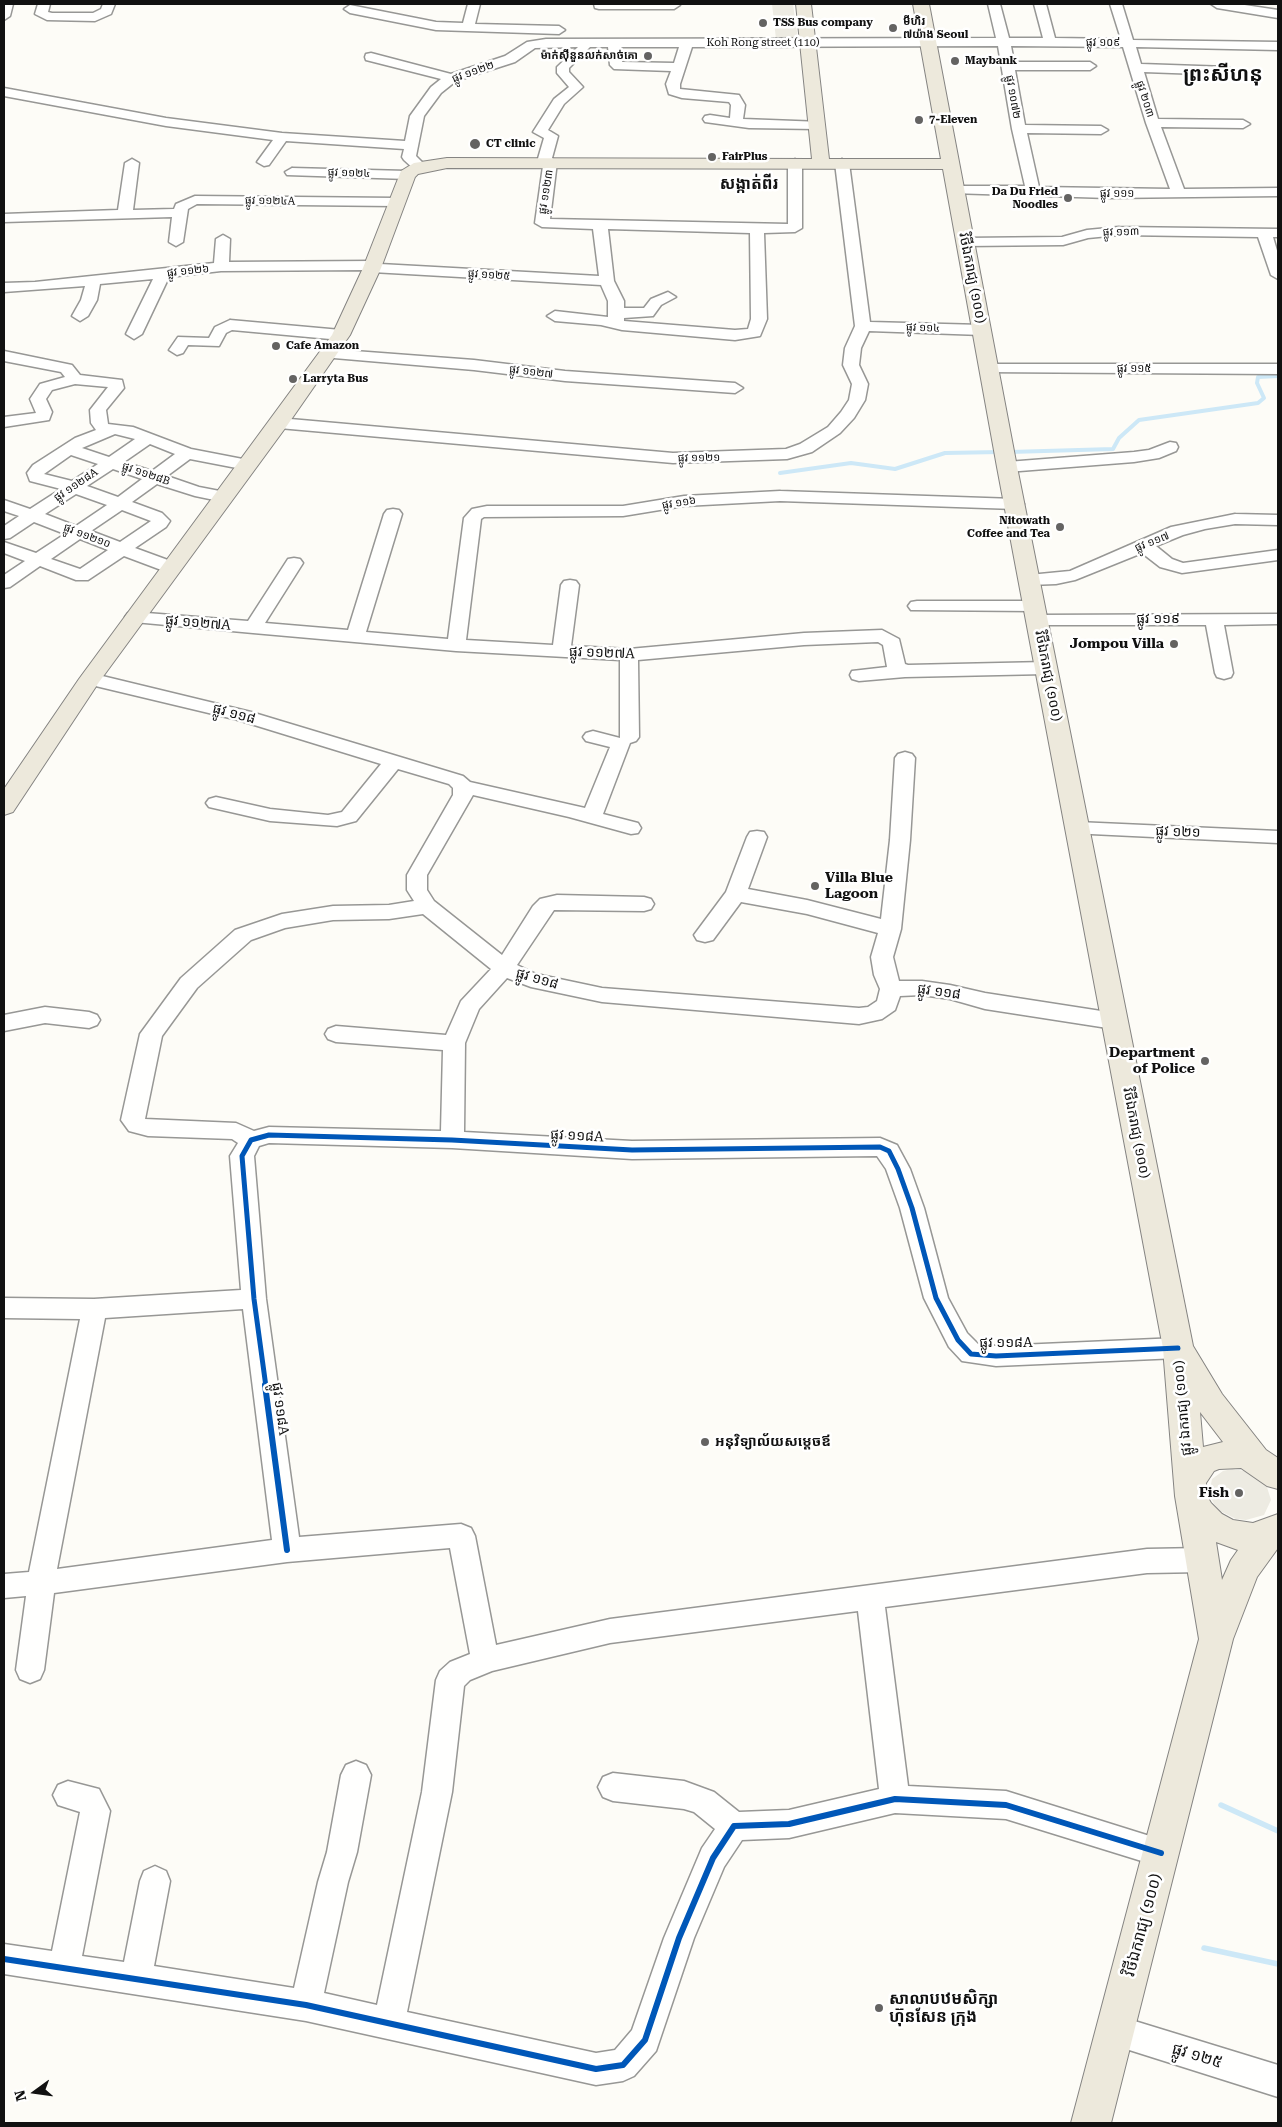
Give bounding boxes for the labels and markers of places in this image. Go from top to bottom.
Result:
place label: មីហិរ ៧យ៉ាង Seoul [903,15,968,41]
place label: TSS Bus company [773,16,873,30]
marker: TSS Bus company [757,17,769,29]
marker: មីហិរ ៧យ៉ាង Seoul [887,22,899,34]
place label: ម៉ាក់សុីនួនលក់សាច់គោ [541,49,638,63]
marker: ម៉ាក់សុីនួនលក់សាច់គោ [642,50,654,62]
place label: Maybank [965,54,1017,68]
marker: Maybank [949,55,961,67]
place label: 7-Eleven [929,113,977,127]
marker: 7-Eleven [913,114,925,126]
marker: CT clinic [468,137,482,151]
place label: CT clinic [486,137,536,151]
place label: FairPlus [722,150,768,164]
marker: FairPlus [706,151,718,163]
place label: Da Du Fried Noodles [992,185,1058,211]
marker: Da Du Fried Noodles [1062,192,1074,204]
place label: Cafe Amazon [286,339,359,353]
marker: Cafe Amazon [270,340,282,352]
place label: Larryta Bus [303,372,368,386]
marker: Larryta Bus [287,373,299,385]
place label: Nitowath Coffee and Tea [967,514,1050,540]
marker: Nitowath Coffee and Tea [1054,521,1066,533]
place label: Jompou Villa [1070,636,1164,652]
marker: Jompou Villa [1168,638,1180,650]
place label: Villa Blue Lagoon [825,870,893,902]
marker: Villa Blue Lagoon [809,880,821,892]
place label: Department of Police [1109,1045,1195,1078]
marker: Department of Police [1199,1055,1211,1067]
place label: អនុវិទ្យាល័យសម្តេចឪ [715,1434,831,1450]
marker: អនុវិទ្យាល័យសម្តេចឪ [699,1436,711,1448]
place label: Fish [1199,1485,1229,1501]
marker: Fish [1233,1487,1245,1499]
place label: សាលាបឋមសិក្សា ហ៊ុនសែន ក្រុង [889,1989,998,2027]
marker: សាលាបឋមសិក្សា ហ៊ុនសែន ក្រុង [873,2002,885,2014]

